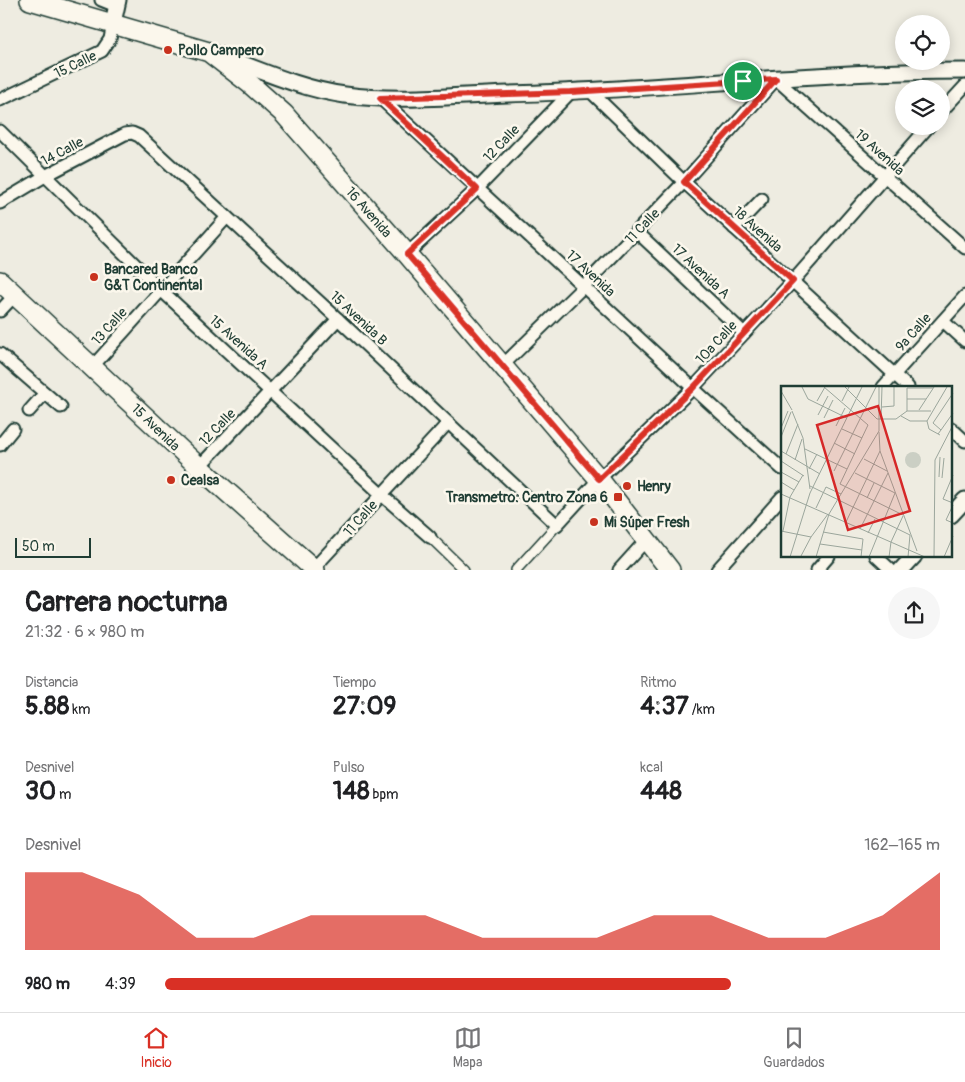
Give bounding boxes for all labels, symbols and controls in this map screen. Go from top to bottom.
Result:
map controls [895,15,950,135]
button: locate [895,15,950,70]
place label: Pollo Campero [178,42,264,59]
marker: Pollo Campero [162,44,174,56]
street label: 15 Calle [51,47,99,82]
pin [722,60,764,102]
icon: arrive [729,67,757,95]
button: layers [895,80,950,135]
street label: 12 Calle [480,121,523,165]
street label: 19 Avenida [851,126,908,179]
street label: 14 Calle [38,133,86,170]
street label: 16 Avenida [342,183,395,241]
street label: 18 Avenida [729,203,786,256]
street label: 11 Calle [621,205,663,248]
street label: 17 Avenida A [668,240,733,302]
street label: 17 Avenida [563,246,619,300]
place label: Bancared Banco G&T Continental [104,261,202,294]
marker: Bancared Banco G&T Continental [88,271,100,283]
street label: 15 Avenida B [327,288,391,349]
street label: 13 Calle [88,304,131,349]
street label: 9a Calle [892,310,935,355]
street label: 15 Avenida A [206,312,272,373]
street label: 10a Calle [692,317,741,368]
inset map [781,386,952,557]
street label: 15 Avenida [128,400,184,455]
street label: 12 Calle [196,405,239,449]
place label: Cealsa [181,472,220,489]
marker: Cealsa [165,474,177,486]
place label: Henry [637,478,671,495]
marker: Henry [621,480,633,492]
place label: Transmetro: Centro Zona 6 [445,489,608,506]
marker: Transmetro: Centro Zona 6 [612,491,624,503]
street label: 11 Calle [340,497,381,540]
place label: Mi Súper Fresh [604,514,690,531]
marker: Mi Súper Fresh [588,516,600,528]
scale bar [15,534,91,558]
text: 50 m [22,538,55,555]
text: Carrera nocturna [25,585,228,620]
button: share [888,587,940,639]
text: 21:32 · 6 × 980 m [25,622,144,642]
text: Distancia [25,674,78,691]
text: Tiempo [333,674,376,691]
text: Ritmo [640,674,677,691]
text: 5.88 [25,691,69,722]
text: 27:09 [333,691,396,722]
text: 4:37 [640,691,689,722]
text: km [69,701,91,718]
text: /km [689,701,715,718]
text: Desnivel [25,759,74,776]
text: Pulso [333,759,365,776]
text: kcal [640,759,663,776]
text: 30 [25,776,56,807]
text: 148 [333,776,370,807]
text: 448 [640,776,682,807]
text: m [56,786,72,803]
text: bpm [370,786,399,803]
text: Desnivel [25,835,81,855]
text: 162–165 m [864,835,940,855]
text: 980 m [25,974,70,994]
text: 4:39 [105,974,136,994]
tab: Inicio [140,1024,172,1071]
tab: Mapa [453,1024,482,1071]
tab: Guardados [763,1024,825,1071]

